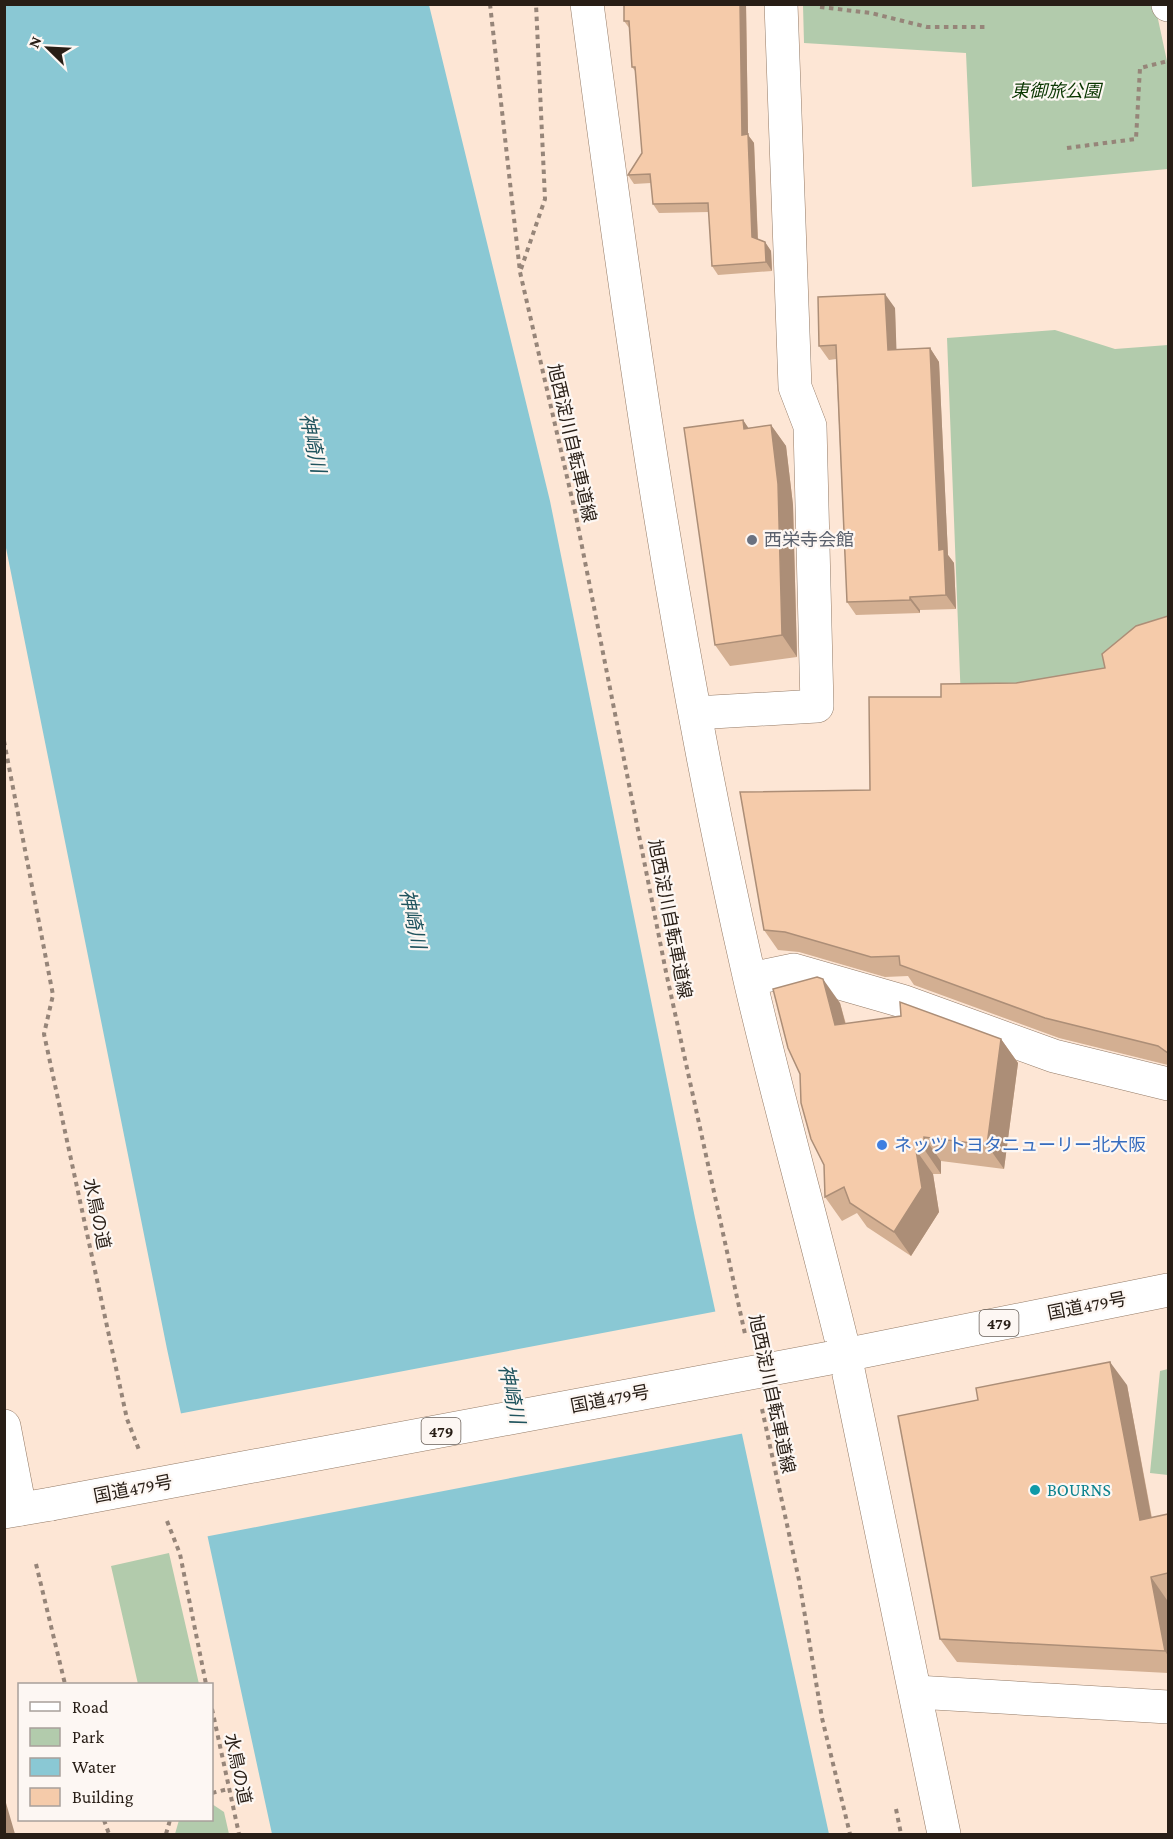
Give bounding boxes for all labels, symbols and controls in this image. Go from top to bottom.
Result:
north arrow [18,18,78,78]
text: N [25,34,45,51]
park label: 東御旅公園 [1011,81,1104,101]
street label: 旭西淀川自転車道線 [544,362,600,524]
water label: 神崎川 [296,411,330,477]
place label: 西栄寺会館 [764,530,854,550]
marker: 西栄寺会館 [745,533,759,547]
street label: 旭西淀川自転車道線 [645,838,695,1000]
water label: 神崎川 [396,887,430,953]
place label: ネッツトヨタニューリー北大阪 [894,1135,1146,1155]
marker: ネッツトヨタニューリー北大阪 [875,1138,889,1152]
street label: 水鳥の道 [80,1177,114,1251]
street label: 国道479号 [1046,1289,1128,1323]
road number: 479 [980,1310,1018,1336]
street label: 旭西淀川自転車道線 [745,1313,799,1475]
water label: 神崎川 [495,1362,529,1428]
street label: 国道479号 [569,1382,651,1416]
road number: 479 [422,1418,460,1444]
street label: 国道479号 [92,1472,174,1506]
place label: BOURNS [1047,1480,1111,1500]
marker: BOURNS [1028,1483,1042,1497]
legend [18,1683,213,1821]
text: Road [72,1697,109,1717]
text: Park [72,1727,104,1747]
street label: 水鳥の道 [221,1732,255,1806]
text: Water [72,1757,117,1777]
text: Building [72,1787,134,1807]

